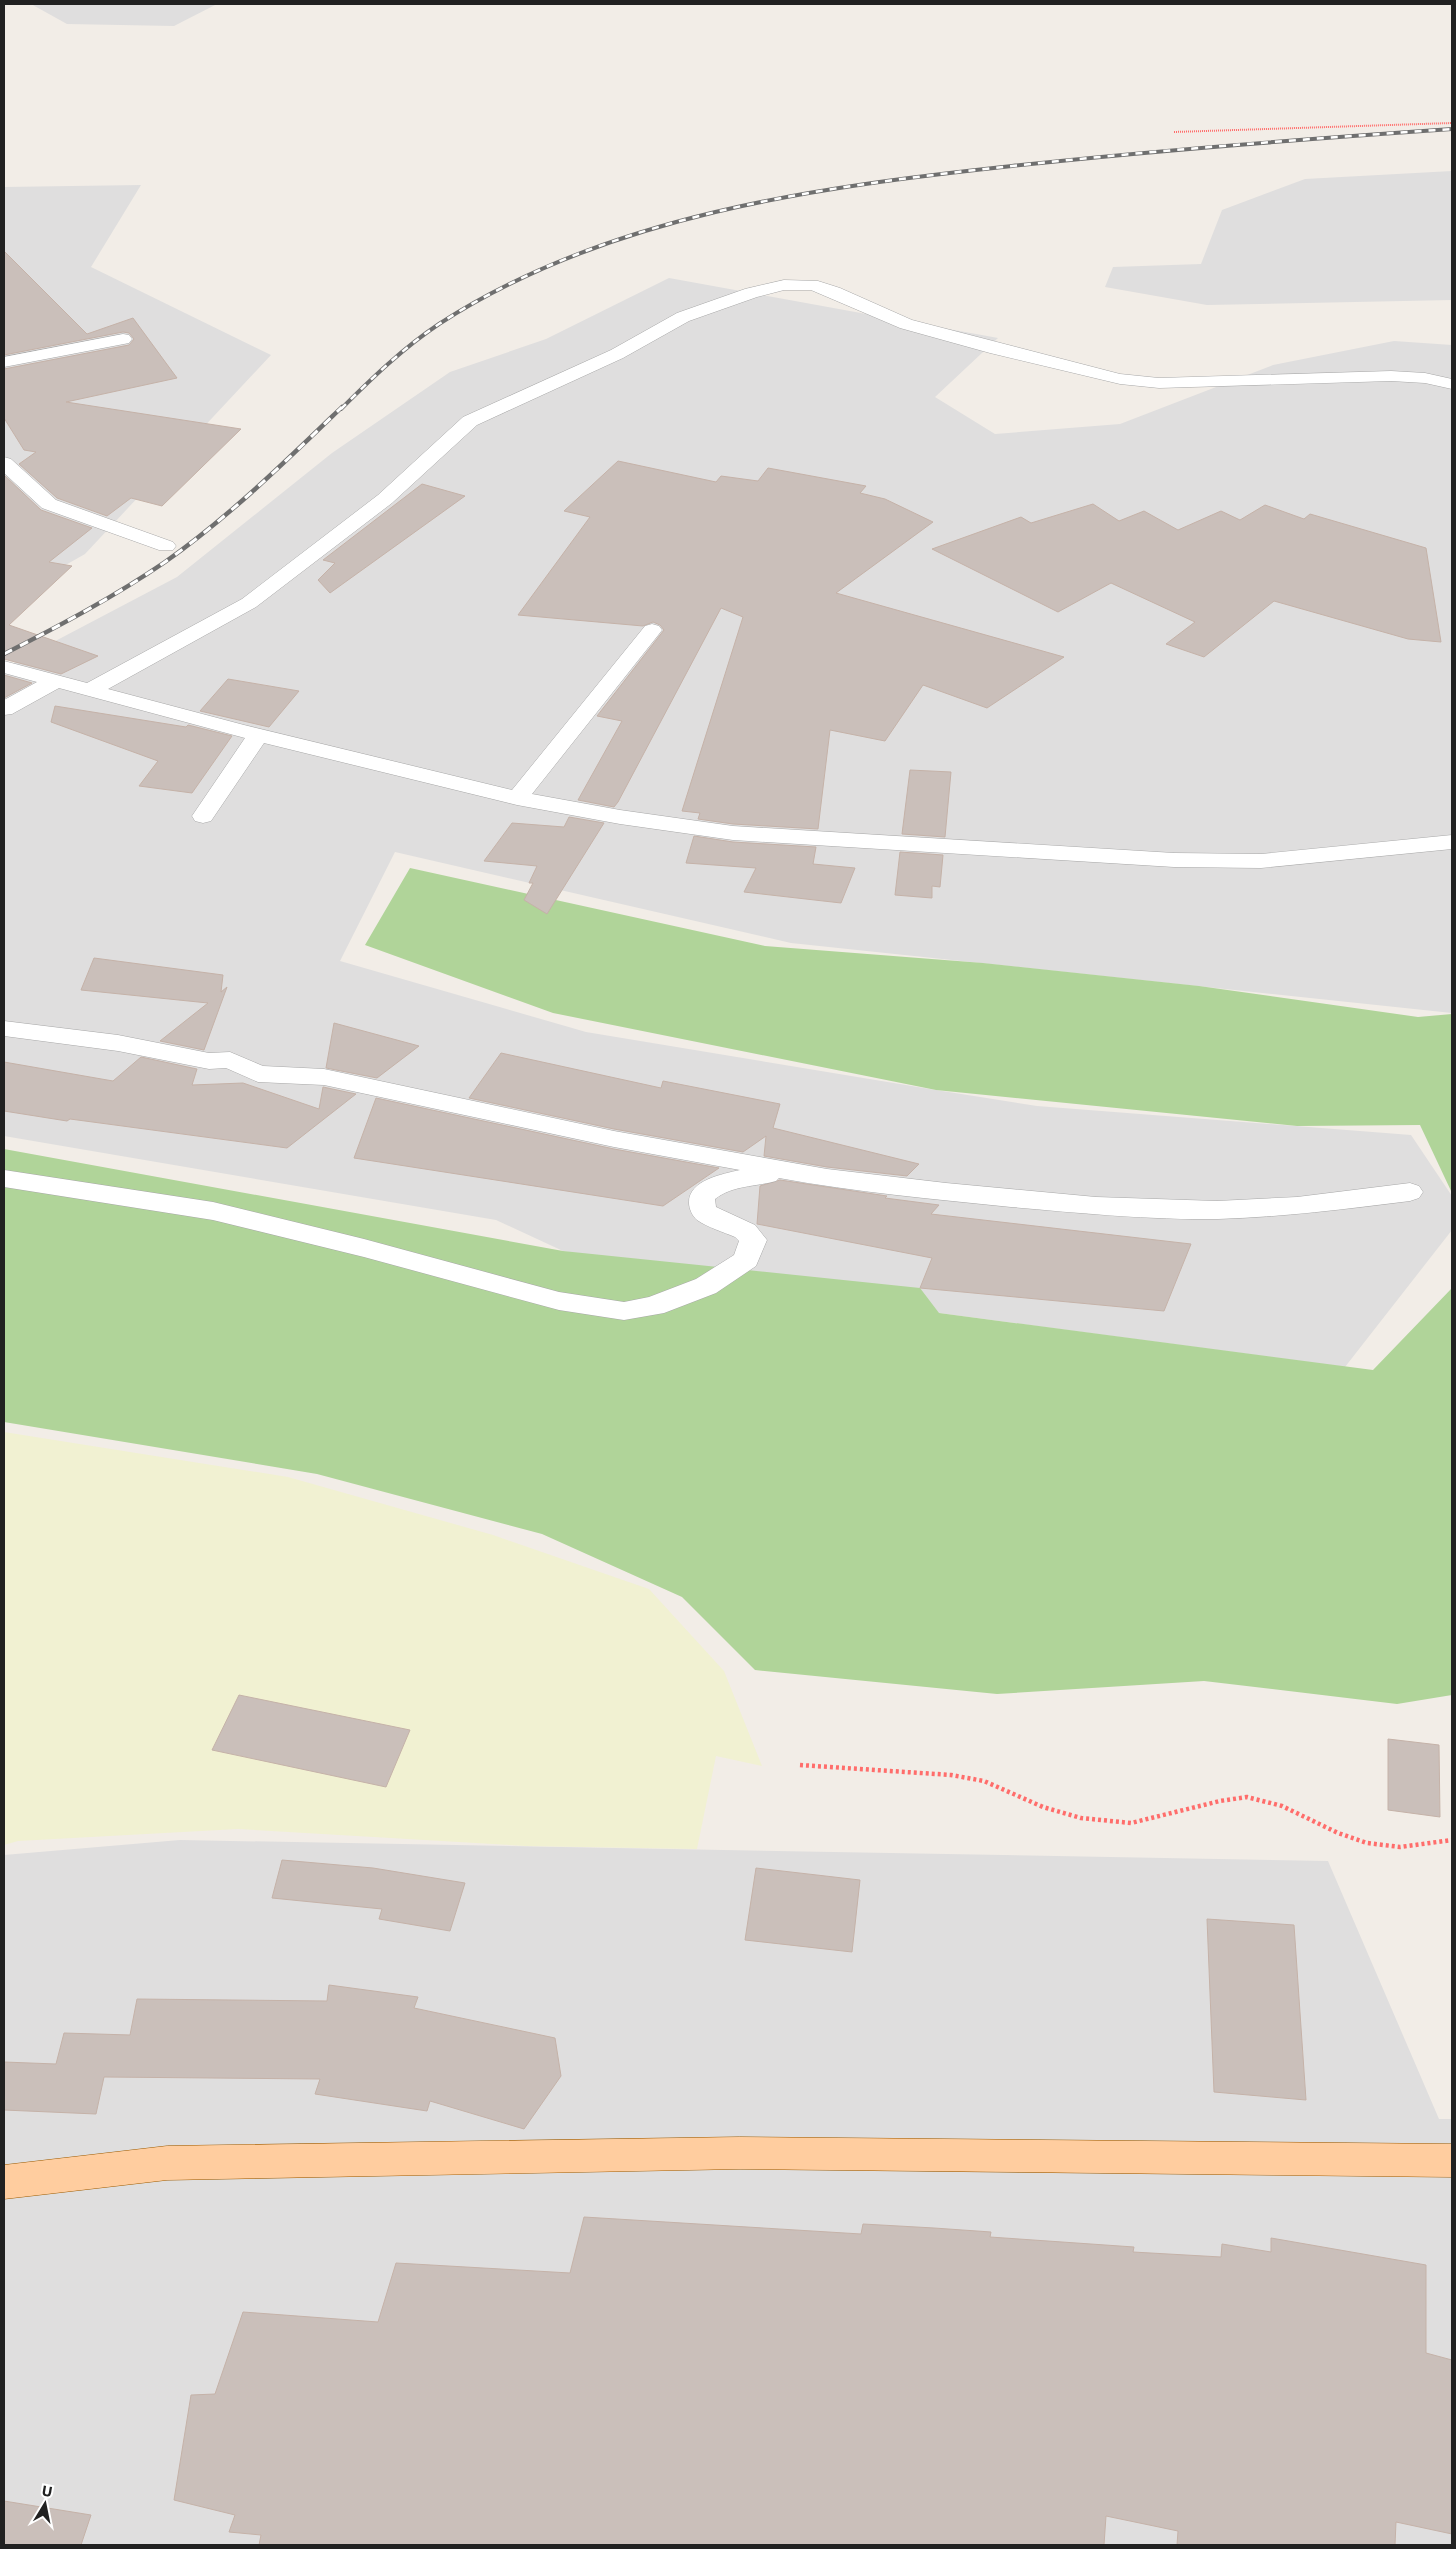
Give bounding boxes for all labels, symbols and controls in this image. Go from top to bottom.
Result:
north arrow [20,2479,70,2529]
text: U [41,2481,54,2500]

